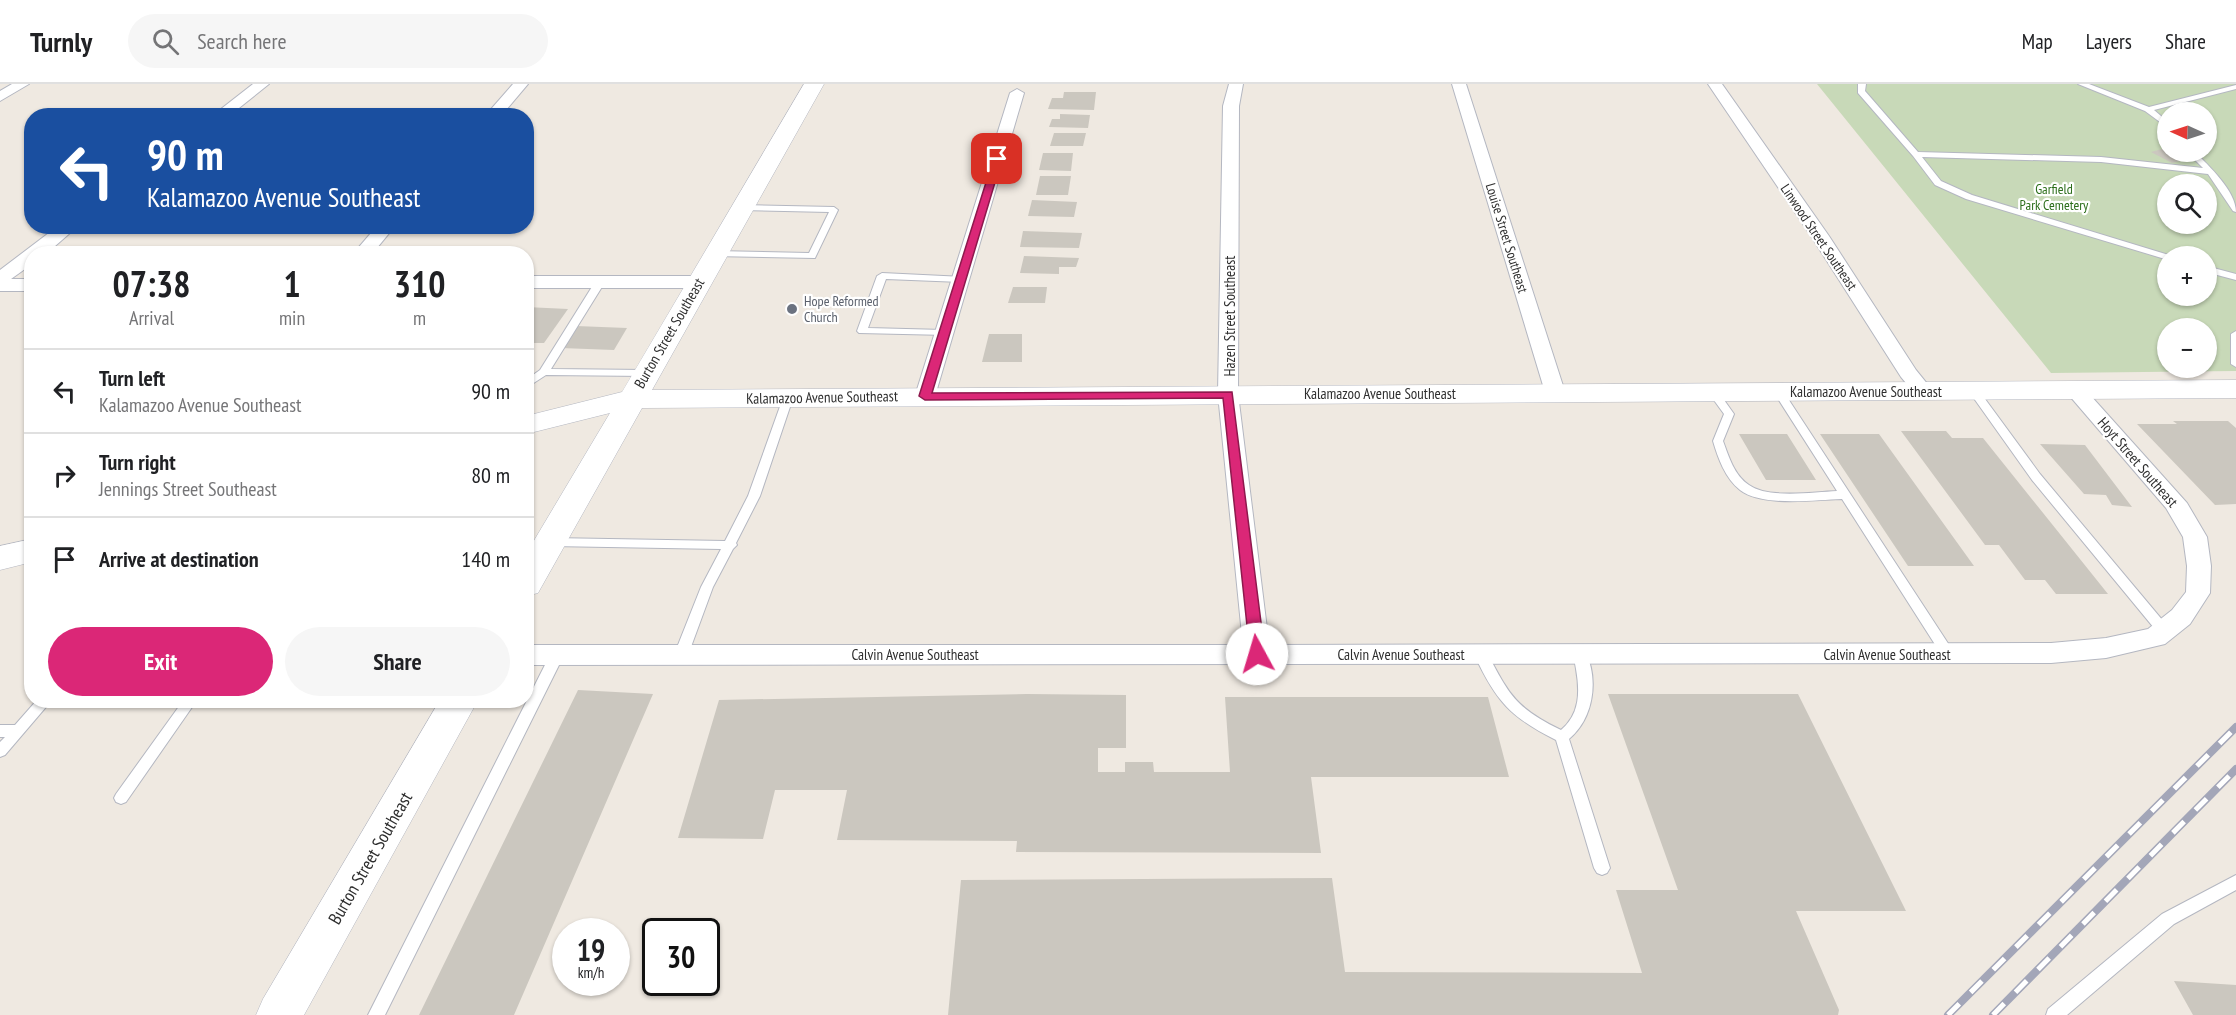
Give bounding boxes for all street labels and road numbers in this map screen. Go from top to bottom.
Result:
street label: Linwood Street Southeast [1777,180,1861,294]
street label: Louise Street Southeast [1482,181,1532,295]
street label: Hazen Street Southeast [1220,256,1239,376]
street label: Burton Street Southeast [630,275,708,391]
street label: Kalamazoo Avenue Southeast [1790,382,1942,401]
street label: Kalamazoo Avenue Southeast [1304,384,1456,403]
street label: Kalamazoo Avenue Southeast [746,386,898,408]
street label: Hoyt Street Southeast [2094,413,2182,511]
street label: Calvin Avenue Southeast [851,645,979,664]
street label: Calvin Avenue Southeast [1337,645,1465,664]
street label: Calvin Avenue Southeast [1823,645,1951,664]
street label: Burton Street Southeast [323,788,417,928]

